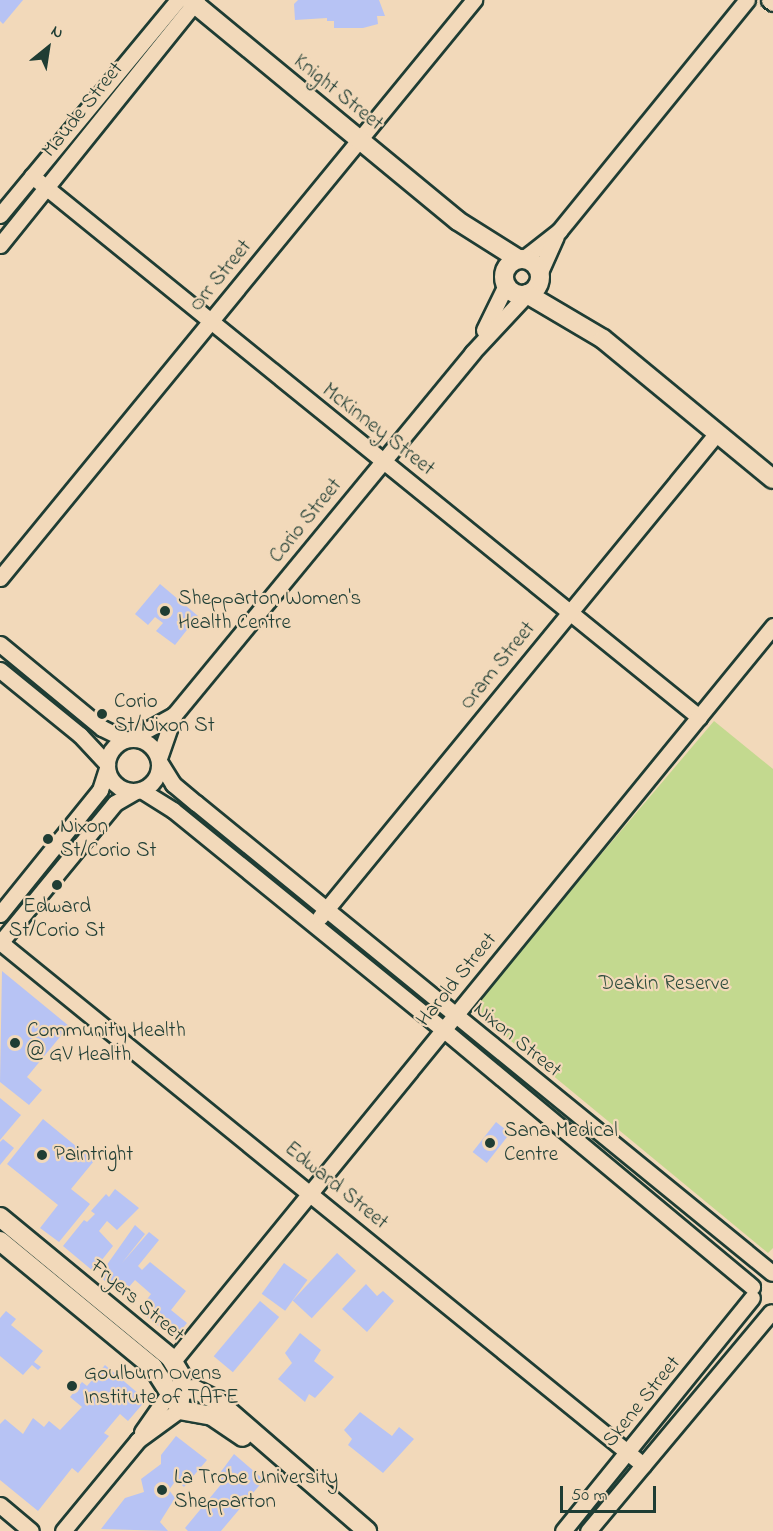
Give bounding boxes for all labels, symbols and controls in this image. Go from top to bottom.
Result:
north arrow [18,18,78,78]
text: N [46,19,68,46]
street label: Knight Street [288,49,388,137]
street label: Maude Street [37,57,129,163]
street label: Orr Street [184,235,258,317]
street label: McKinney Street [317,378,439,482]
street label: Corio Street [264,474,348,568]
place label: Shepparton Women's Health Centre [178,586,361,636]
marker: Shepparton Women's Health Centre [156,602,174,620]
street label: Oram Street [455,617,541,715]
place label: Corio St/Nixon St [114,689,215,739]
marker: Corio St/Nixon St [95,707,109,721]
place label: Nixon St/Corio St [60,814,156,864]
marker: Nixon St/Corio St [41,832,55,846]
marker: Edward St/Corio St [50,878,64,892]
place label: Edward St/Corio St [9,894,105,944]
street label: Harold Street [411,928,503,1032]
park label: Deakin Reserve [599,971,729,997]
street label: Nixon Street [468,997,566,1083]
place label: Community Health @ GV Health [27,1018,186,1068]
marker: Community Health @ GV Health [8,1036,22,1050]
place label: Sana Medical Centre [504,1118,618,1168]
marker: Sana Medical Centre [481,1134,499,1152]
street label: Edward Street [279,1137,393,1235]
place label: Paintright [54,1142,133,1168]
marker: Paintright [35,1148,49,1162]
street label: Fryers Street [85,1254,189,1348]
street label: Skene Street [598,1351,686,1453]
place label: Goulburn Ovens Institute of TAFE [84,1361,239,1411]
marker: Goulburn Ovens Institute of TAFE [65,1379,79,1393]
place label: La Trobe University Shepparton [174,1465,338,1515]
scale bar [563,1474,659,1512]
marker: La Trobe University Shepparton [155,1483,169,1497]
text: 50 m [571,1483,608,1509]

